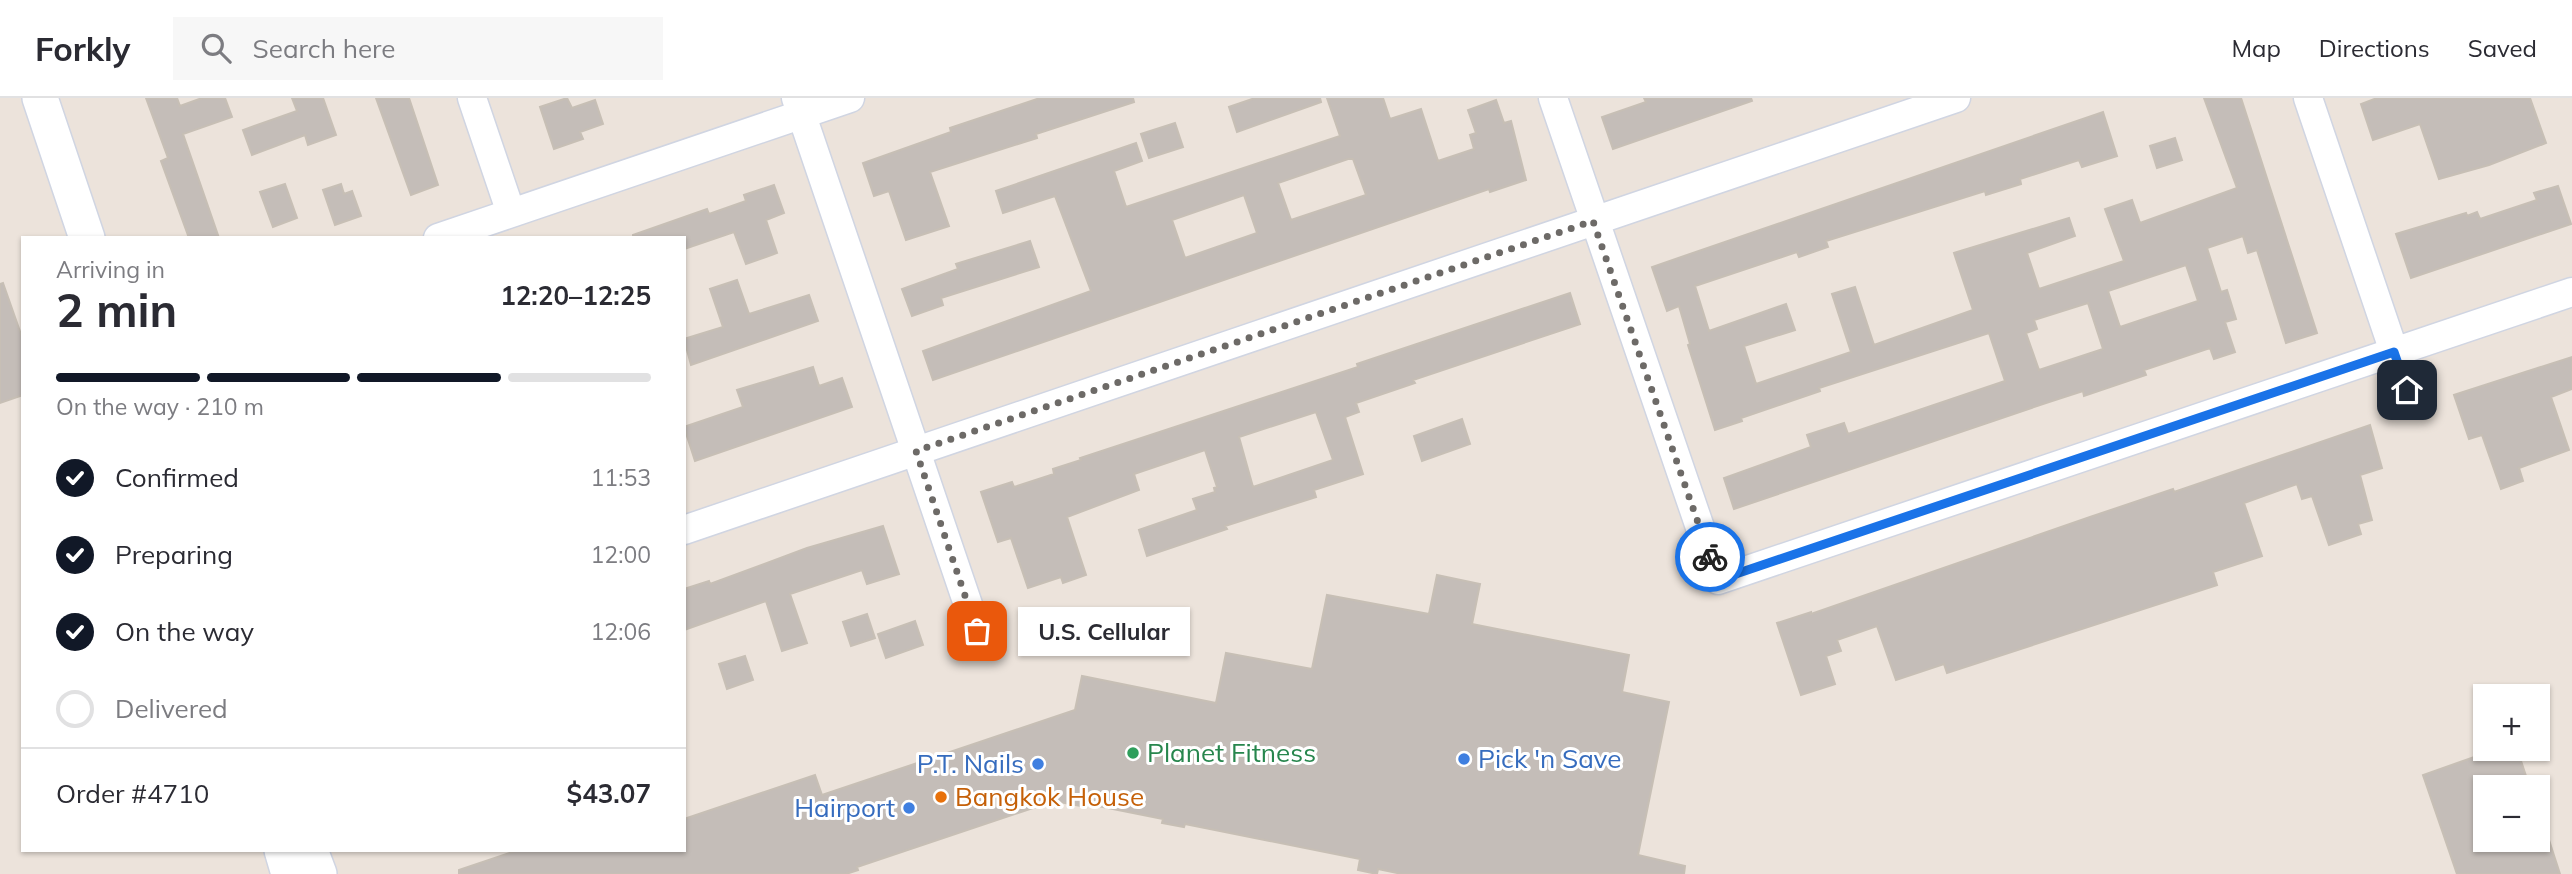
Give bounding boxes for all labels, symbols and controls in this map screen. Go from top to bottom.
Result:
search box [173,17,663,80]
text: Forkly [35,28,131,69]
icon: search [197,29,235,67]
text: Search here [253,32,395,65]
text: Map [2231,33,2281,63]
text: Directions [2319,33,2430,63]
text: Saved [2468,33,2537,63]
text: Arriving in [56,255,165,284]
text: 12:20–12:25 [500,279,651,312]
text: 2 min [56,281,177,339]
pin [2377,360,2437,420]
icon: home [2388,371,2426,409]
text: On the way · 210 m [56,392,264,421]
icon: check [56,459,94,497]
text: Confirmed [115,461,239,494]
text: 11:53 [591,463,651,492]
courier [1675,522,1745,592]
icon: check [56,536,94,574]
text: Preparing [115,538,233,571]
icon: bike [1691,538,1729,576]
text: 12:00 [591,540,651,569]
pin [947,601,1007,661]
callout: U.S. Cellular [1019,606,1190,656]
icon: bag [958,612,996,650]
icon: check [56,613,94,651]
text: On the way [115,615,254,648]
text: 12:06 [591,617,651,646]
text: U.S. Cellular [1038,617,1170,646]
map controls [2473,684,2550,852]
button: + [2473,684,2550,761]
text: Delivered [115,692,228,725]
place label: Planet Fitness [1147,736,1316,769]
place label: Pick 'n Save [1478,742,1621,775]
marker: Planet Fitness [1125,745,1141,761]
place label: P.T. Nails [917,747,1024,780]
marker: Pick 'n Save [1456,751,1472,767]
marker: P.T. Nails [1030,756,1046,772]
button: − [2473,775,2550,852]
text: Order #4710 [56,777,209,810]
text: $43.07 [567,777,651,810]
place label: Bangkok House [955,780,1144,813]
marker: Bangkok House [933,789,949,805]
place label: Hairport [794,791,895,824]
marker: Hairport [901,800,917,816]

